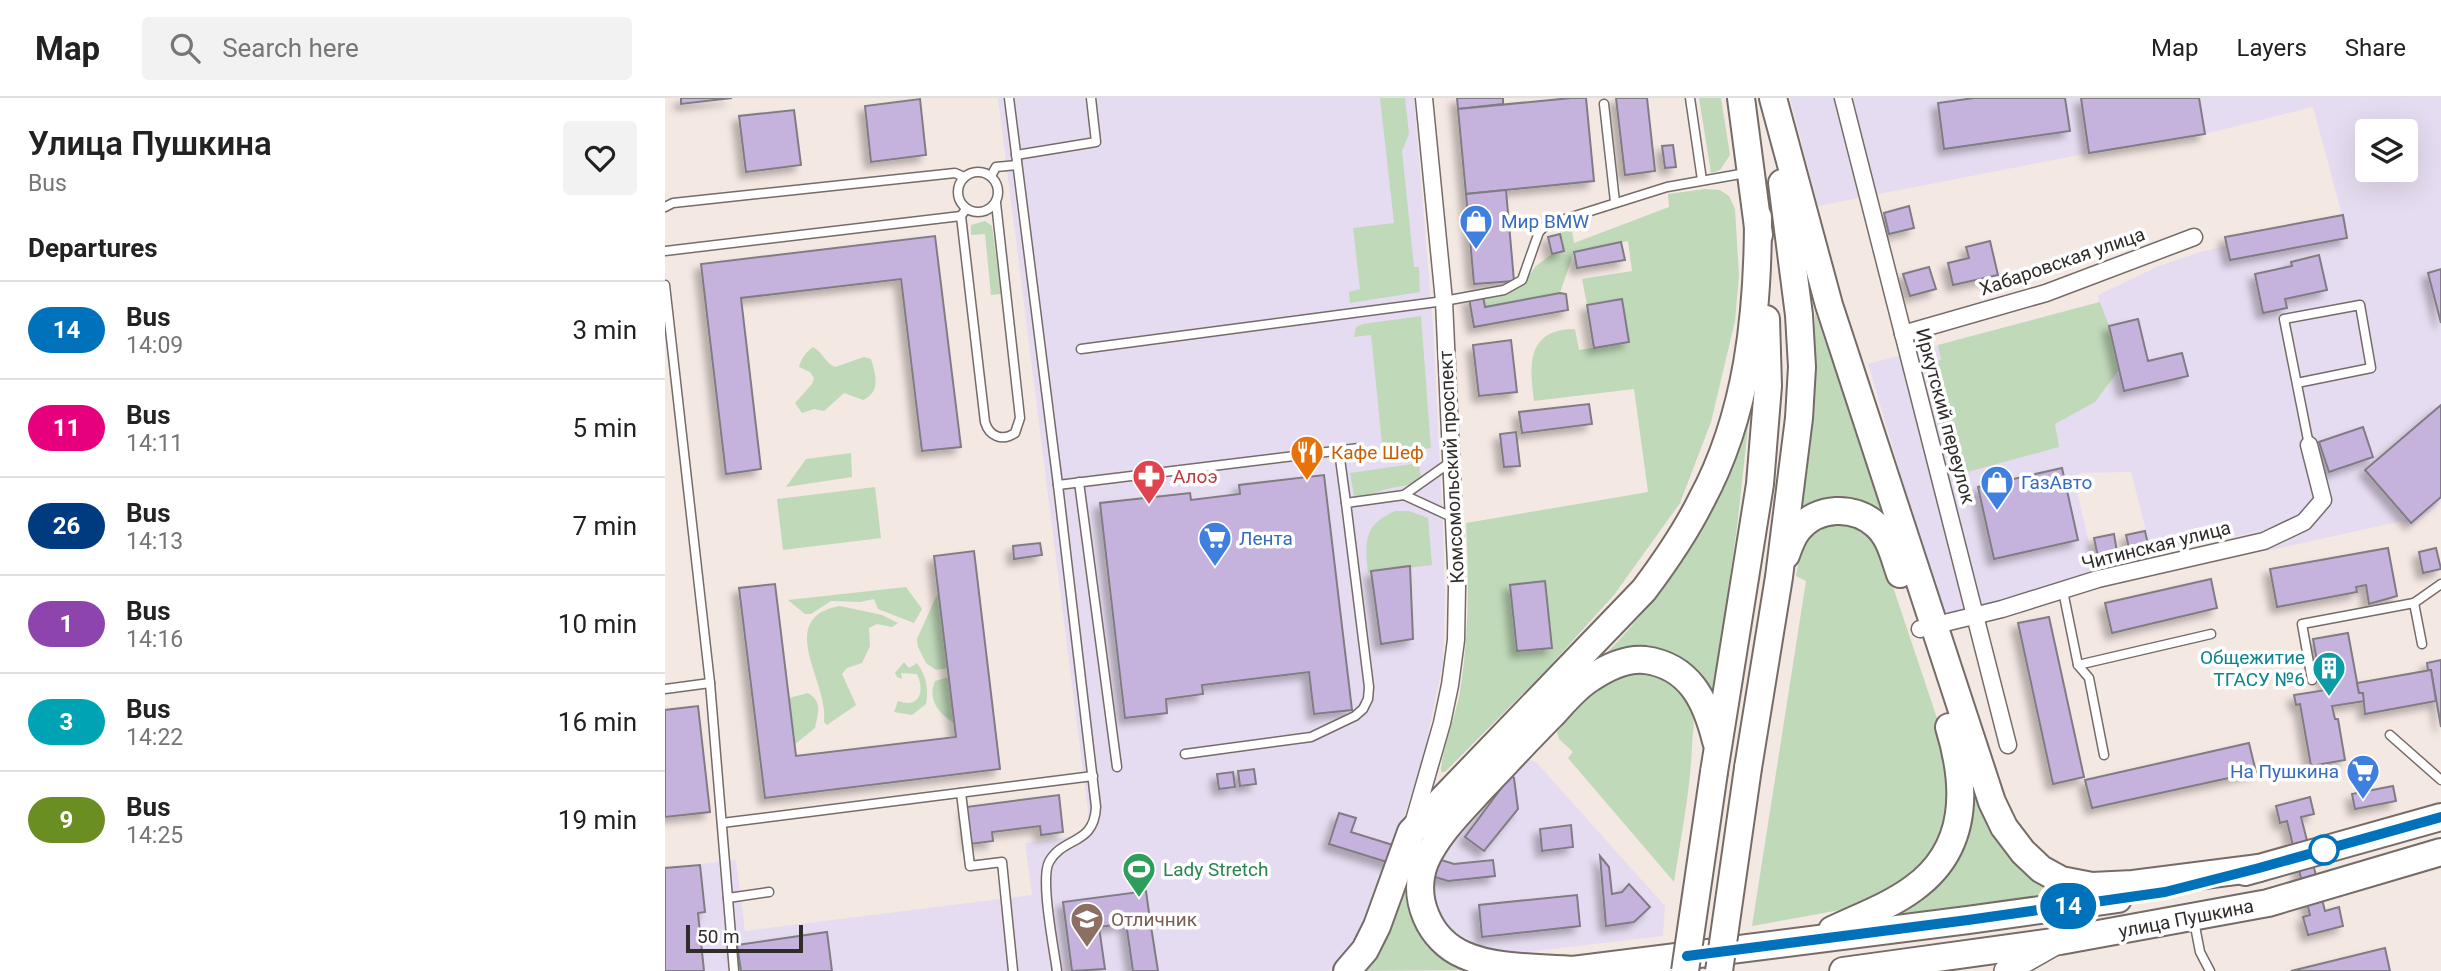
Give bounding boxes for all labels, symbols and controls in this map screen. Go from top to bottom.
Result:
search box [142,17,632,80]
text: Map [35,29,100,68]
icon: search [166,29,204,67]
text: Search here [222,33,359,63]
text: Map [2151,34,2199,62]
text: Layers [2237,34,2307,62]
text: Share [2345,34,2406,62]
map controls [2355,119,2418,182]
button: layers [2355,119,2418,182]
button: heart [563,121,637,195]
text: Улица Пушкина [28,124,272,163]
text: Bus [28,170,67,197]
shop icon: Мир BMW [1457,202,1495,251]
place label: Мир BMW [1501,210,1589,233]
street label: Хабаровская улица [1976,222,2148,301]
text: Departures [28,233,158,263]
text: Bus [126,302,171,332]
text: 3 min [572,315,637,345]
text: 14 [53,316,80,344]
street label: Иркутский переулок [1911,326,1980,507]
text: 14:09 [126,332,183,359]
street label: Комсомольский проспект [1434,350,1469,584]
text: Bus [126,400,171,430]
text: 5 min [572,413,637,443]
text: 11 [53,414,80,442]
text: 14:11 [126,430,183,457]
restaurant icon: Кафе Шеф [1288,433,1326,482]
place label: Кафе Шеф [1331,441,1424,464]
pharmacy icon: Алоэ [1130,457,1168,506]
shop icon: ГазАвто [1978,463,2016,512]
place label: Алоэ [1173,465,1218,488]
place label: ГазАвто [2021,471,2092,494]
text: Bus [126,498,171,528]
text: 7 min [572,511,637,541]
text: 26 [53,512,80,540]
street label: Читинская улица [2079,516,2233,575]
supermarket icon: Лента [1196,519,1234,568]
place label: Лента [1239,527,1293,550]
text: 14:13 [126,528,183,555]
text: Bus [126,596,171,626]
text: 10 min [558,609,637,639]
text: 1 [60,610,73,638]
text: 14:16 [126,626,183,653]
place label: Общежитие ТГАСУ №6 [2200,646,2305,691]
building icon: Общежитие ТГАСУ №6 [2310,649,2348,698]
text: Bus [126,694,171,724]
text: 16 min [558,707,637,737]
text: 3 [60,708,73,736]
text: 14:22 [126,724,183,751]
supermarket icon: На Пушкина [2344,752,2382,801]
place label: На Пушкина [2230,760,2339,783]
text: Bus [126,792,171,822]
text: 19 min [558,805,637,835]
text: 9 [60,806,73,834]
text: 14:25 [126,822,183,849]
unlabelled marker [2309,835,2339,865]
sports icon: Lady Stretch [1120,850,1158,899]
place label: Lady Stretch [1163,858,1268,881]
line badge: 14 [2037,883,2099,929]
text: 14 [2054,892,2082,920]
street label: улица Пушкина [2116,894,2256,943]
school or university icon: Отличник [1068,900,1106,949]
place label: Отличник [1111,908,1198,931]
scale bar [686,922,803,954]
text: 50 m [697,925,740,948]

